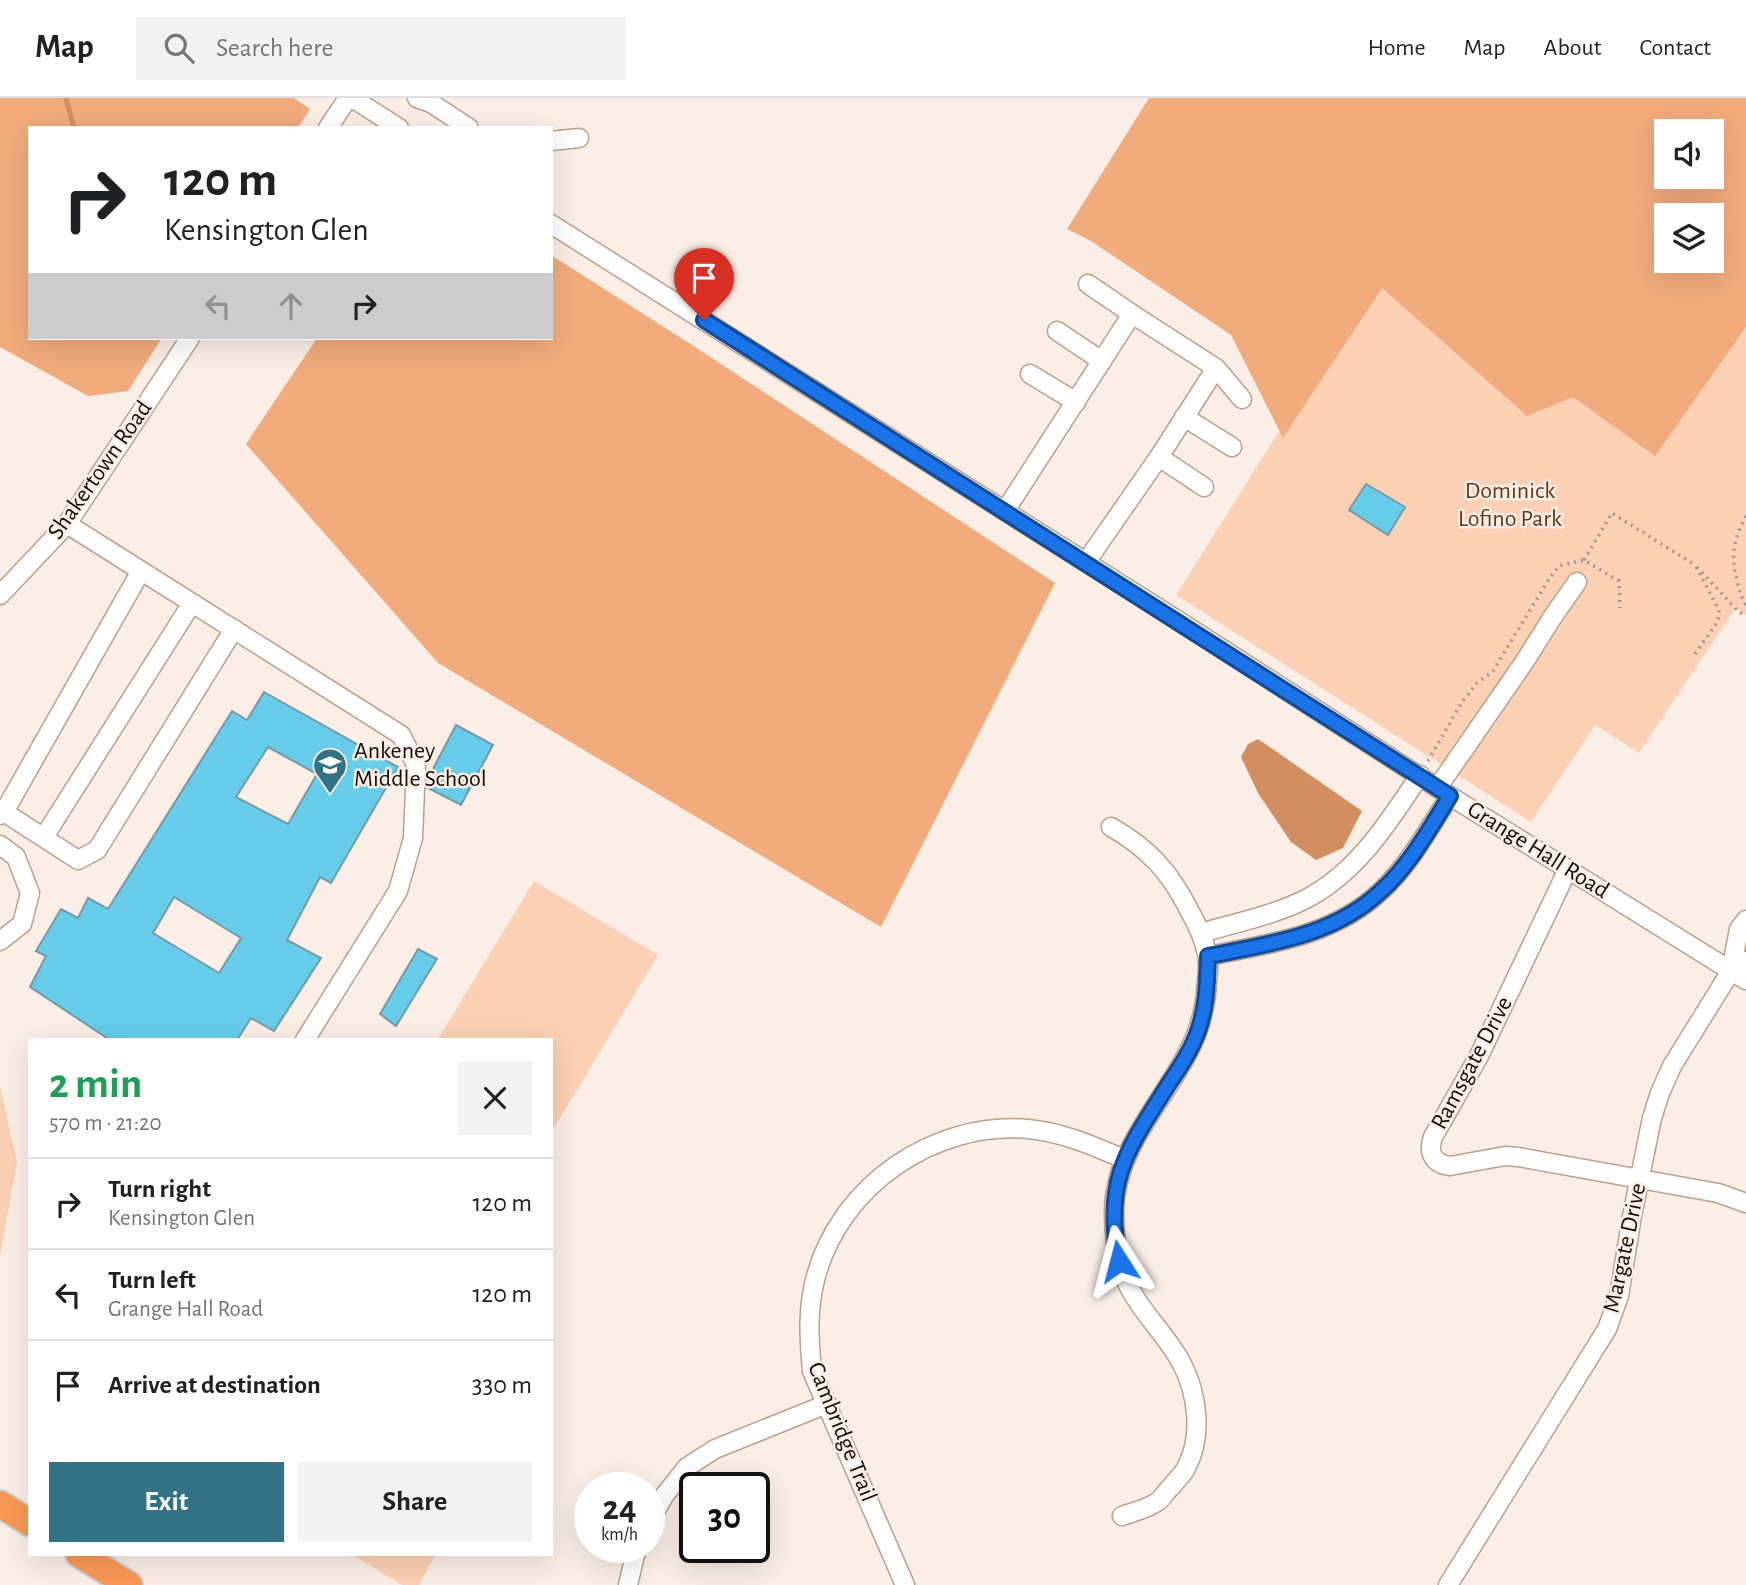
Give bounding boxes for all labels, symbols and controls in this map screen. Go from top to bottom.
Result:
search box [136,17,626,80]
icon: search [160,29,198,67]
text: Map [35,31,94,64]
text: Search here [216,35,334,61]
text: Home [1368,36,1426,60]
text: Map [1464,36,1506,60]
text: About [1544,36,1601,60]
text: Contact [1639,36,1711,60]
map controls [1654,119,1724,273]
button: sound [1654,119,1724,189]
icon: right [49,154,140,245]
text: 120 m [164,156,277,205]
button: layers [1654,203,1724,273]
text: Kensington Glen [164,214,369,246]
pin [674,248,734,320]
icon: arrive [685,259,723,297]
icon: left [199,287,237,325]
icon: ahead [272,287,310,325]
icon: right [345,287,383,325]
street label: Shakertown Road [43,396,157,544]
park label: Dominick Lofino Park [1458,479,1562,531]
place label: Ankeney Middle School [354,739,487,791]
school or university icon: Ankeney Middle School [311,746,349,795]
street label: Grange Hall Road [1463,797,1613,903]
street label: Ramsgate Drive [1427,993,1517,1133]
button: close [458,1061,532,1135]
text: 2 min [49,1063,142,1105]
text: 570 m · 21:20 [49,1112,162,1135]
text: Turn right [108,1176,211,1202]
street label: Margate Drive [1600,1181,1650,1315]
icon: right [49,1185,87,1223]
text: 120 m [472,1190,532,1216]
text: Kensington Glen [108,1207,255,1230]
position arrow [1082,1224,1156,1298]
text: Turn left [108,1267,196,1293]
icon: left [49,1276,87,1314]
text: 120 m [472,1281,532,1307]
text: Grange Hall Road [108,1298,263,1321]
street label: Cambridge Trail [803,1359,881,1505]
icon: arrive [49,1367,87,1405]
text: Arrive at destination [108,1372,321,1398]
text: 330 m [472,1372,532,1398]
button: Exit [49,1462,284,1542]
button: Share [298,1462,532,1542]
speed limit sign: 30 [679,1472,770,1563]
text: 24 [602,1491,637,1526]
text: km/h [601,1526,638,1544]

